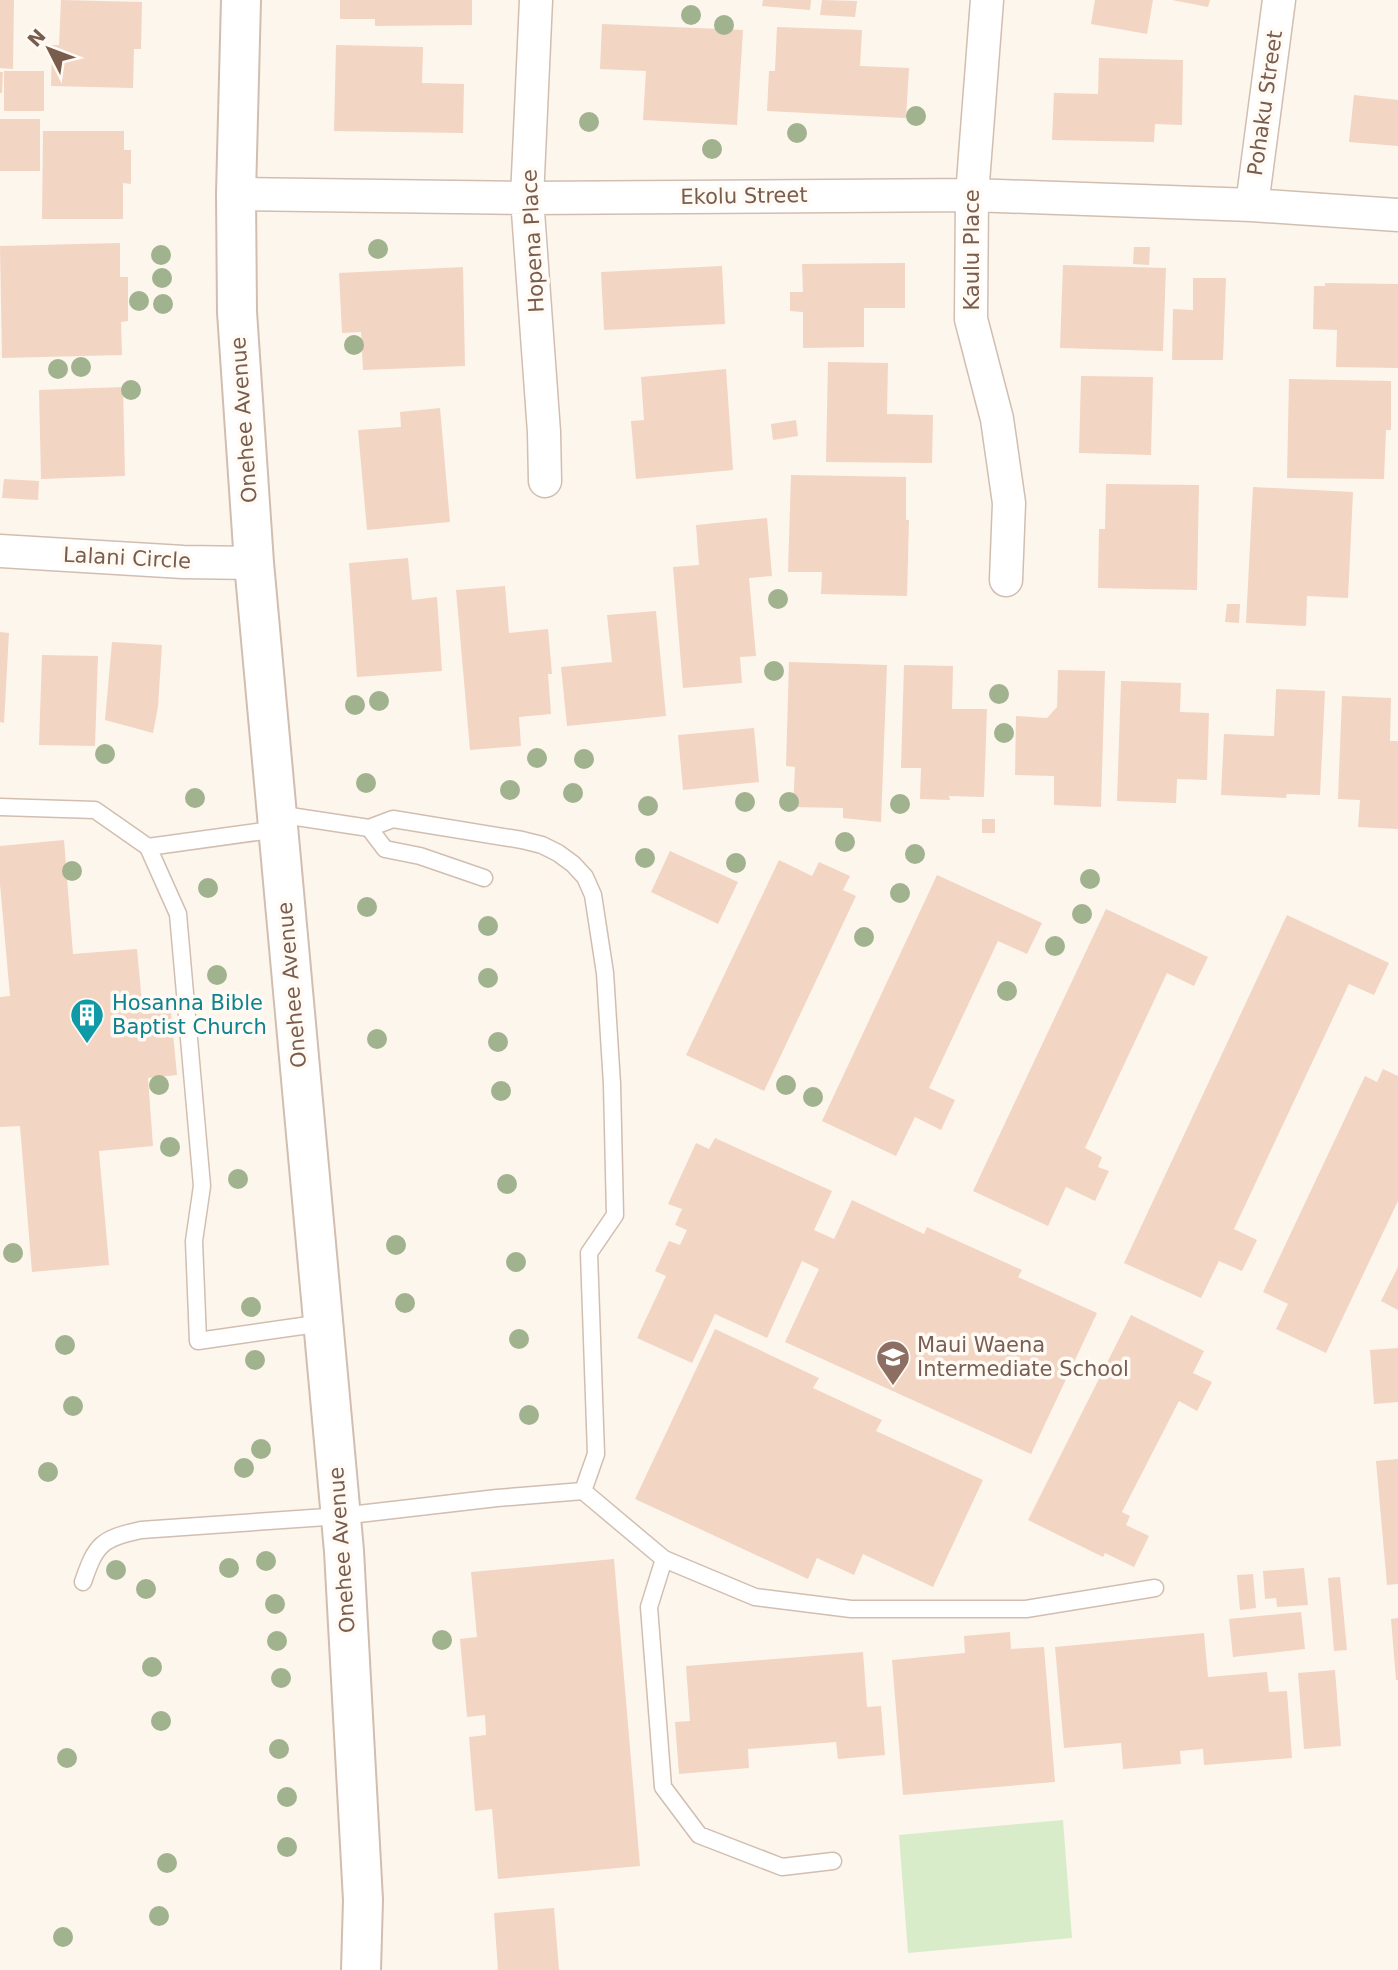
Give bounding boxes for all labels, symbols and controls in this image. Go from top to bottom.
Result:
north arrow [14,14,84,84]
text: N [23,24,50,51]
street label: Pohaku Street [1243,29,1287,177]
street label: Hopena Place [517,169,549,313]
street label: Ekolu Street [680,183,808,209]
street label: Kaulu Place [960,189,984,311]
street label: Onehee Avenue [226,336,262,504]
street label: Lalani Circle [62,543,192,573]
street label: Onehee Avenue [273,901,311,1069]
place label: Hosanna Bible Baptist Church [112,991,267,1039]
building icon: Hosanna Bible Baptist Church [68,996,106,1045]
place label: Maui Waena Intermediate School [917,1333,1129,1381]
school or university icon: Maui Waena Intermediate School [874,1338,912,1387]
street label: Onehee Avenue [324,1466,360,1634]

